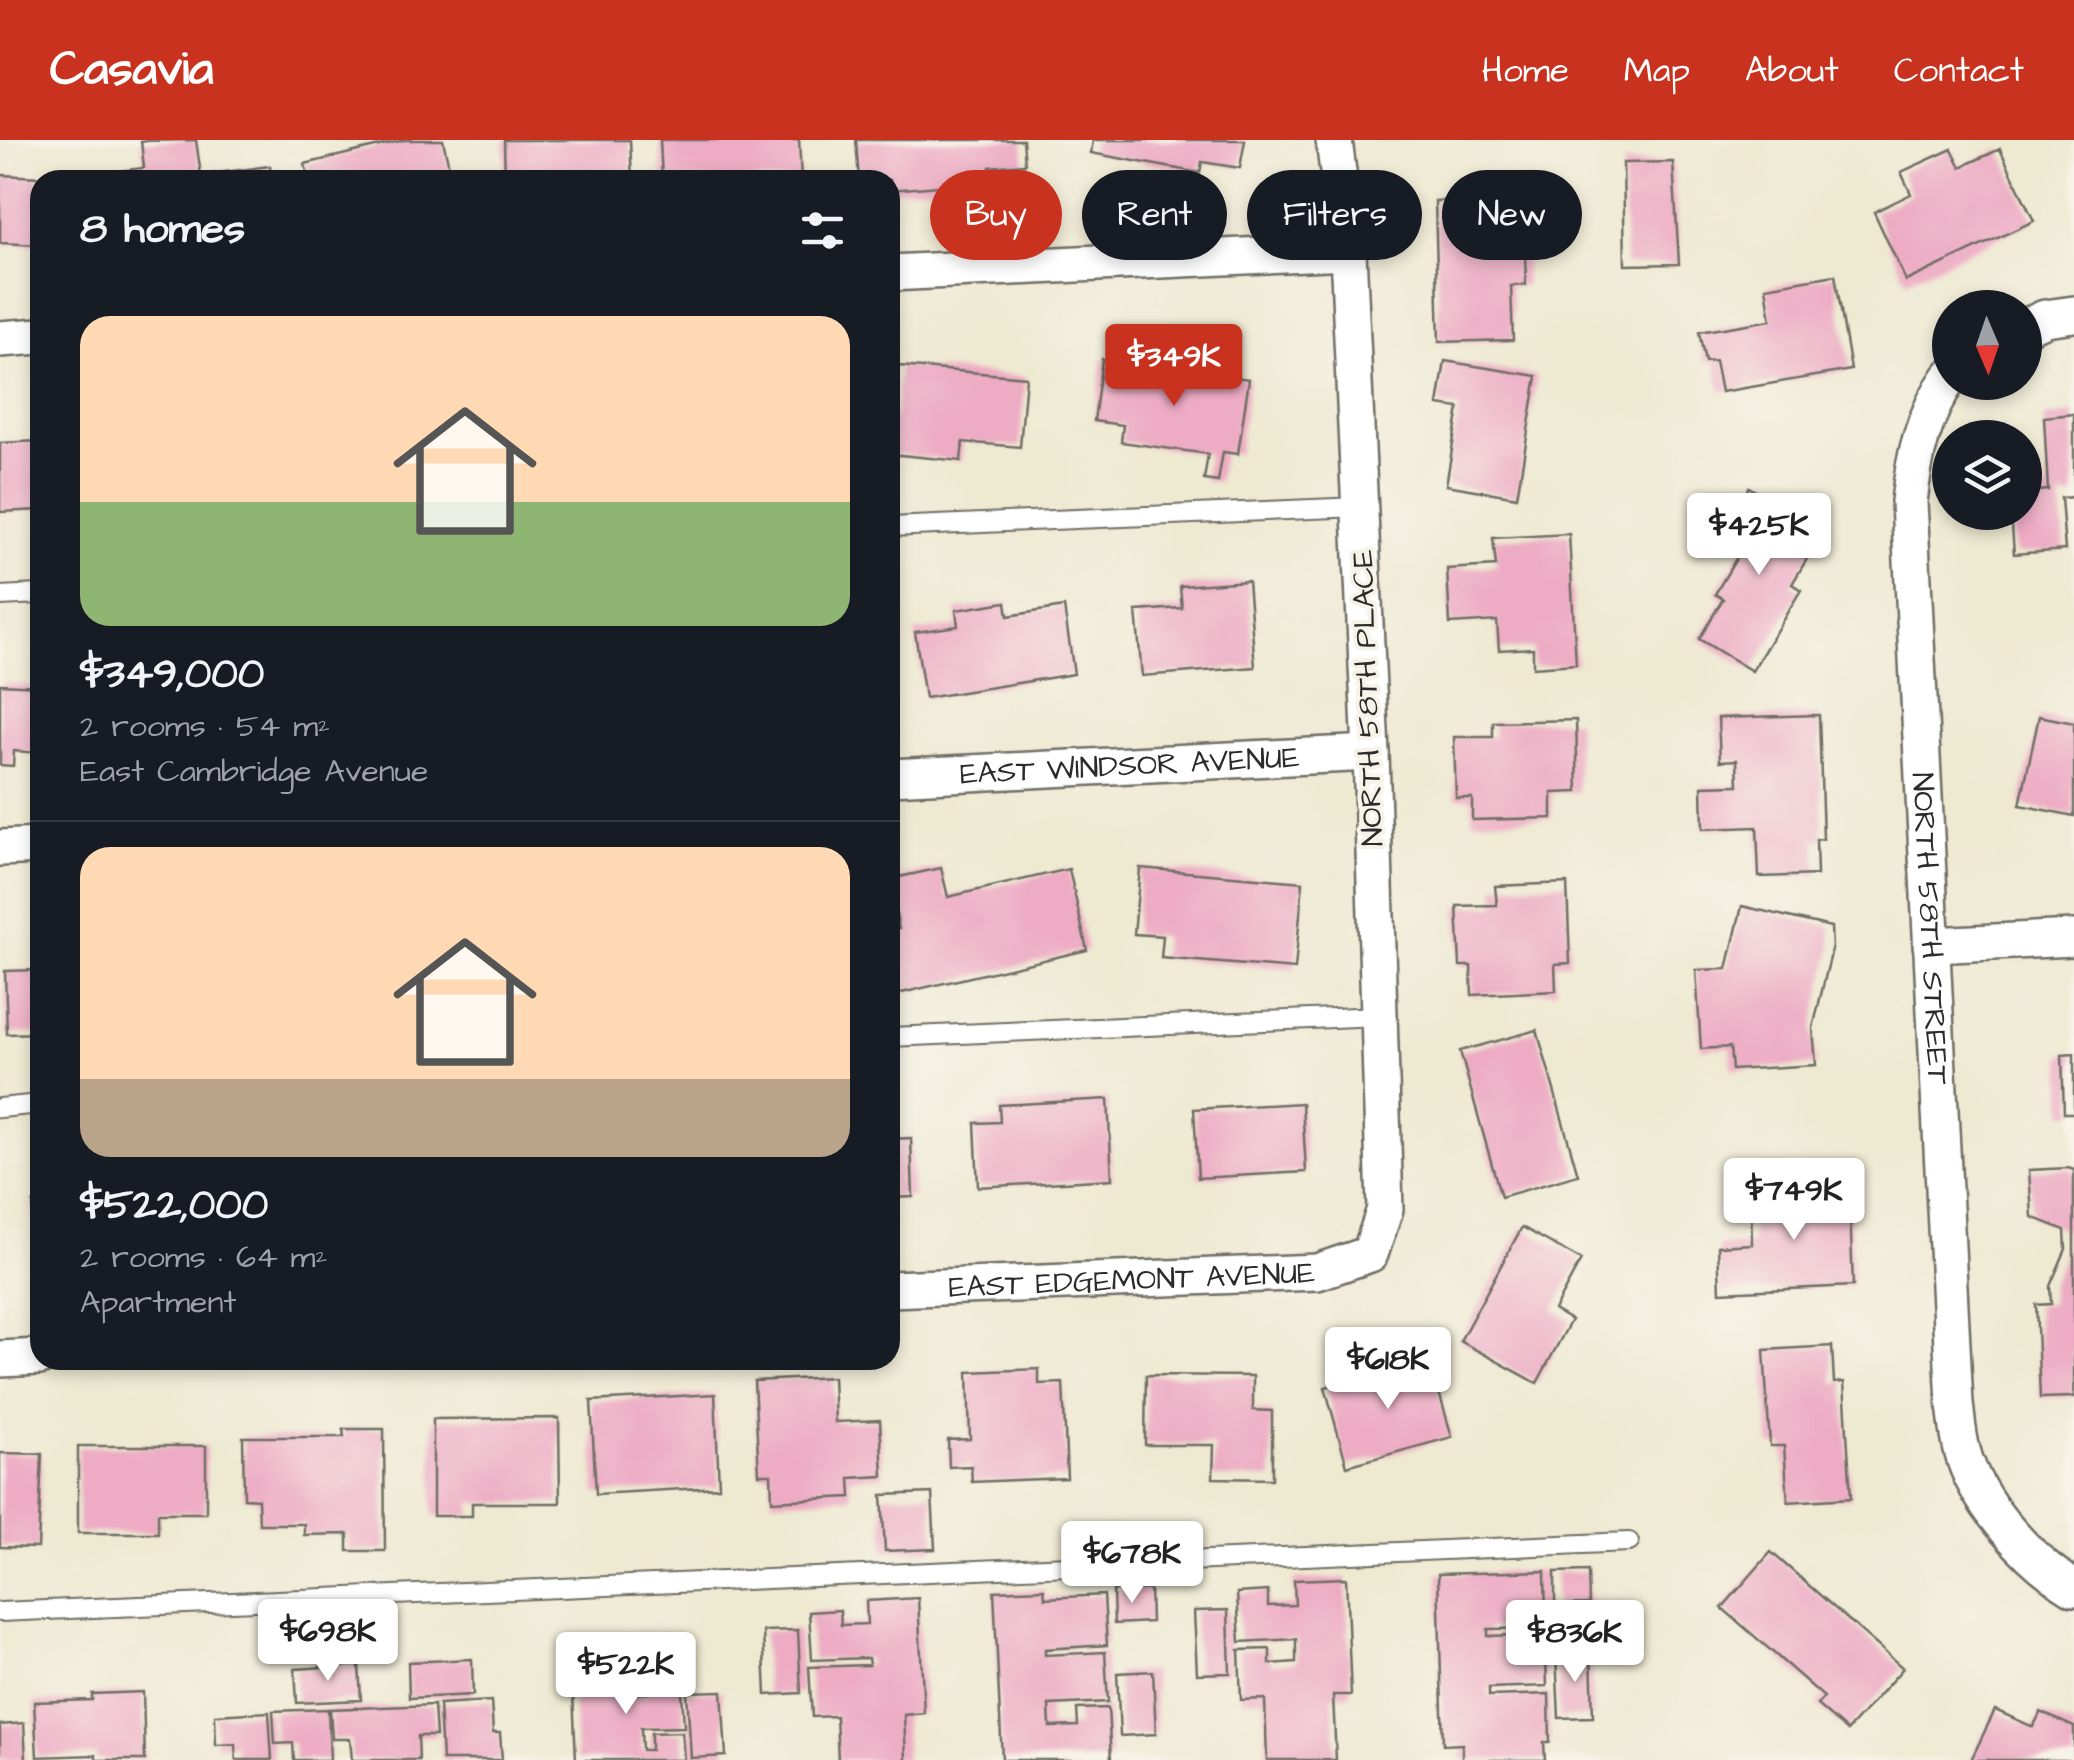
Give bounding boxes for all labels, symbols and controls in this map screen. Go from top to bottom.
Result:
text: Casavia [50,37,214,103]
text: Home [1482,46,1569,95]
text: Map [1624,46,1690,95]
text: About [1745,46,1839,95]
text: Contact [1894,46,2024,95]
chip: Buy [930,170,1062,260]
chip: Rent [1082,170,1227,260]
chip: Filters [1247,170,1422,260]
chip: New [1442,170,1582,260]
text: 8 homes [80,201,245,259]
icon: filters [795,203,850,258]
north arrow [1932,290,2042,400]
map controls [1932,290,2042,530]
pin: $349K [1104,324,1244,409]
text: $349K [1127,334,1221,379]
icon: home [375,381,555,561]
button: layers [1932,420,2042,530]
pin: $425K [1689,493,1829,578]
text: $425K [1709,503,1809,548]
street label: NORTH 58TH PLACE [1342,549,1394,847]
text: $349,000 [80,646,264,704]
text: 2 rooms · 54 m² [80,704,330,749]
street label: EAST WINDSOR AVENUE [959,737,1301,795]
text: East Cambridge Avenue [80,749,428,794]
street label: NORTH 58TH STREET [1901,771,1959,1086]
icon: home [375,912,555,1092]
pin: $749K [1724,1158,1864,1243]
text: $749K [1746,1168,1842,1213]
text: $522,000 [80,1177,268,1235]
text: 2 rooms · 64 m² [80,1235,327,1280]
street label: EAST EDGEMONT AVENUE [948,1252,1316,1309]
text: Apartment [80,1280,236,1325]
pin: $618K [1318,1327,1458,1412]
text: $618K [1347,1337,1429,1382]
pin: $678K [1062,1521,1202,1606]
text: $678K [1083,1531,1181,1576]
pin: $698K [258,1599,398,1684]
pin: $836K [1505,1600,1645,1685]
text: $698K [280,1609,376,1654]
text: $836K [1528,1610,1622,1655]
pin: $522K [556,1632,696,1717]
text: $522K [578,1642,674,1687]

